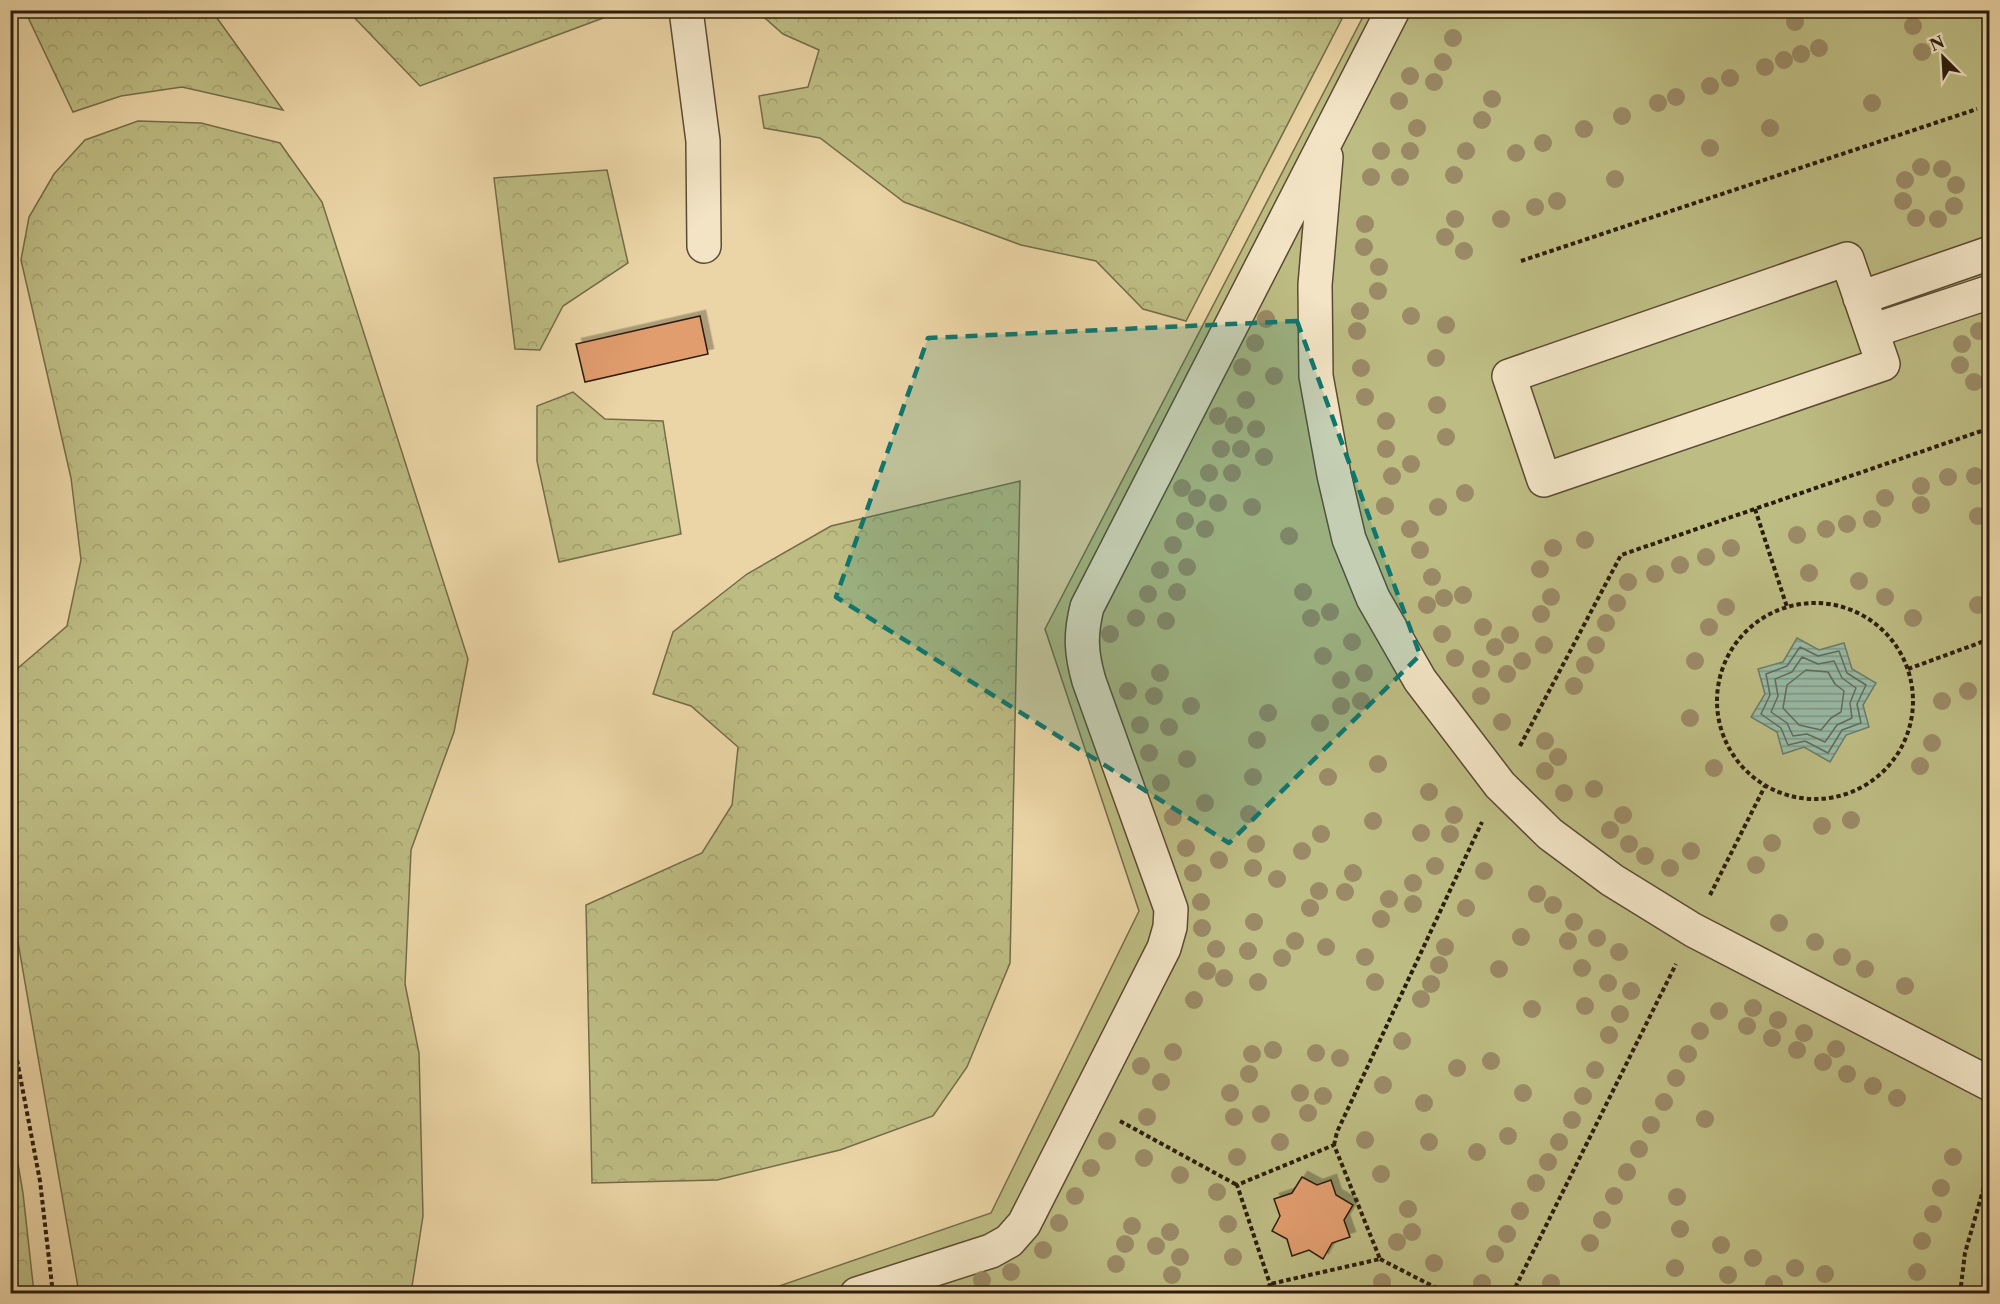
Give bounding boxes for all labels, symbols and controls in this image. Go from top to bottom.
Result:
north arrow [1913,27,1973,87]
text: N [1926,31,1947,55]

